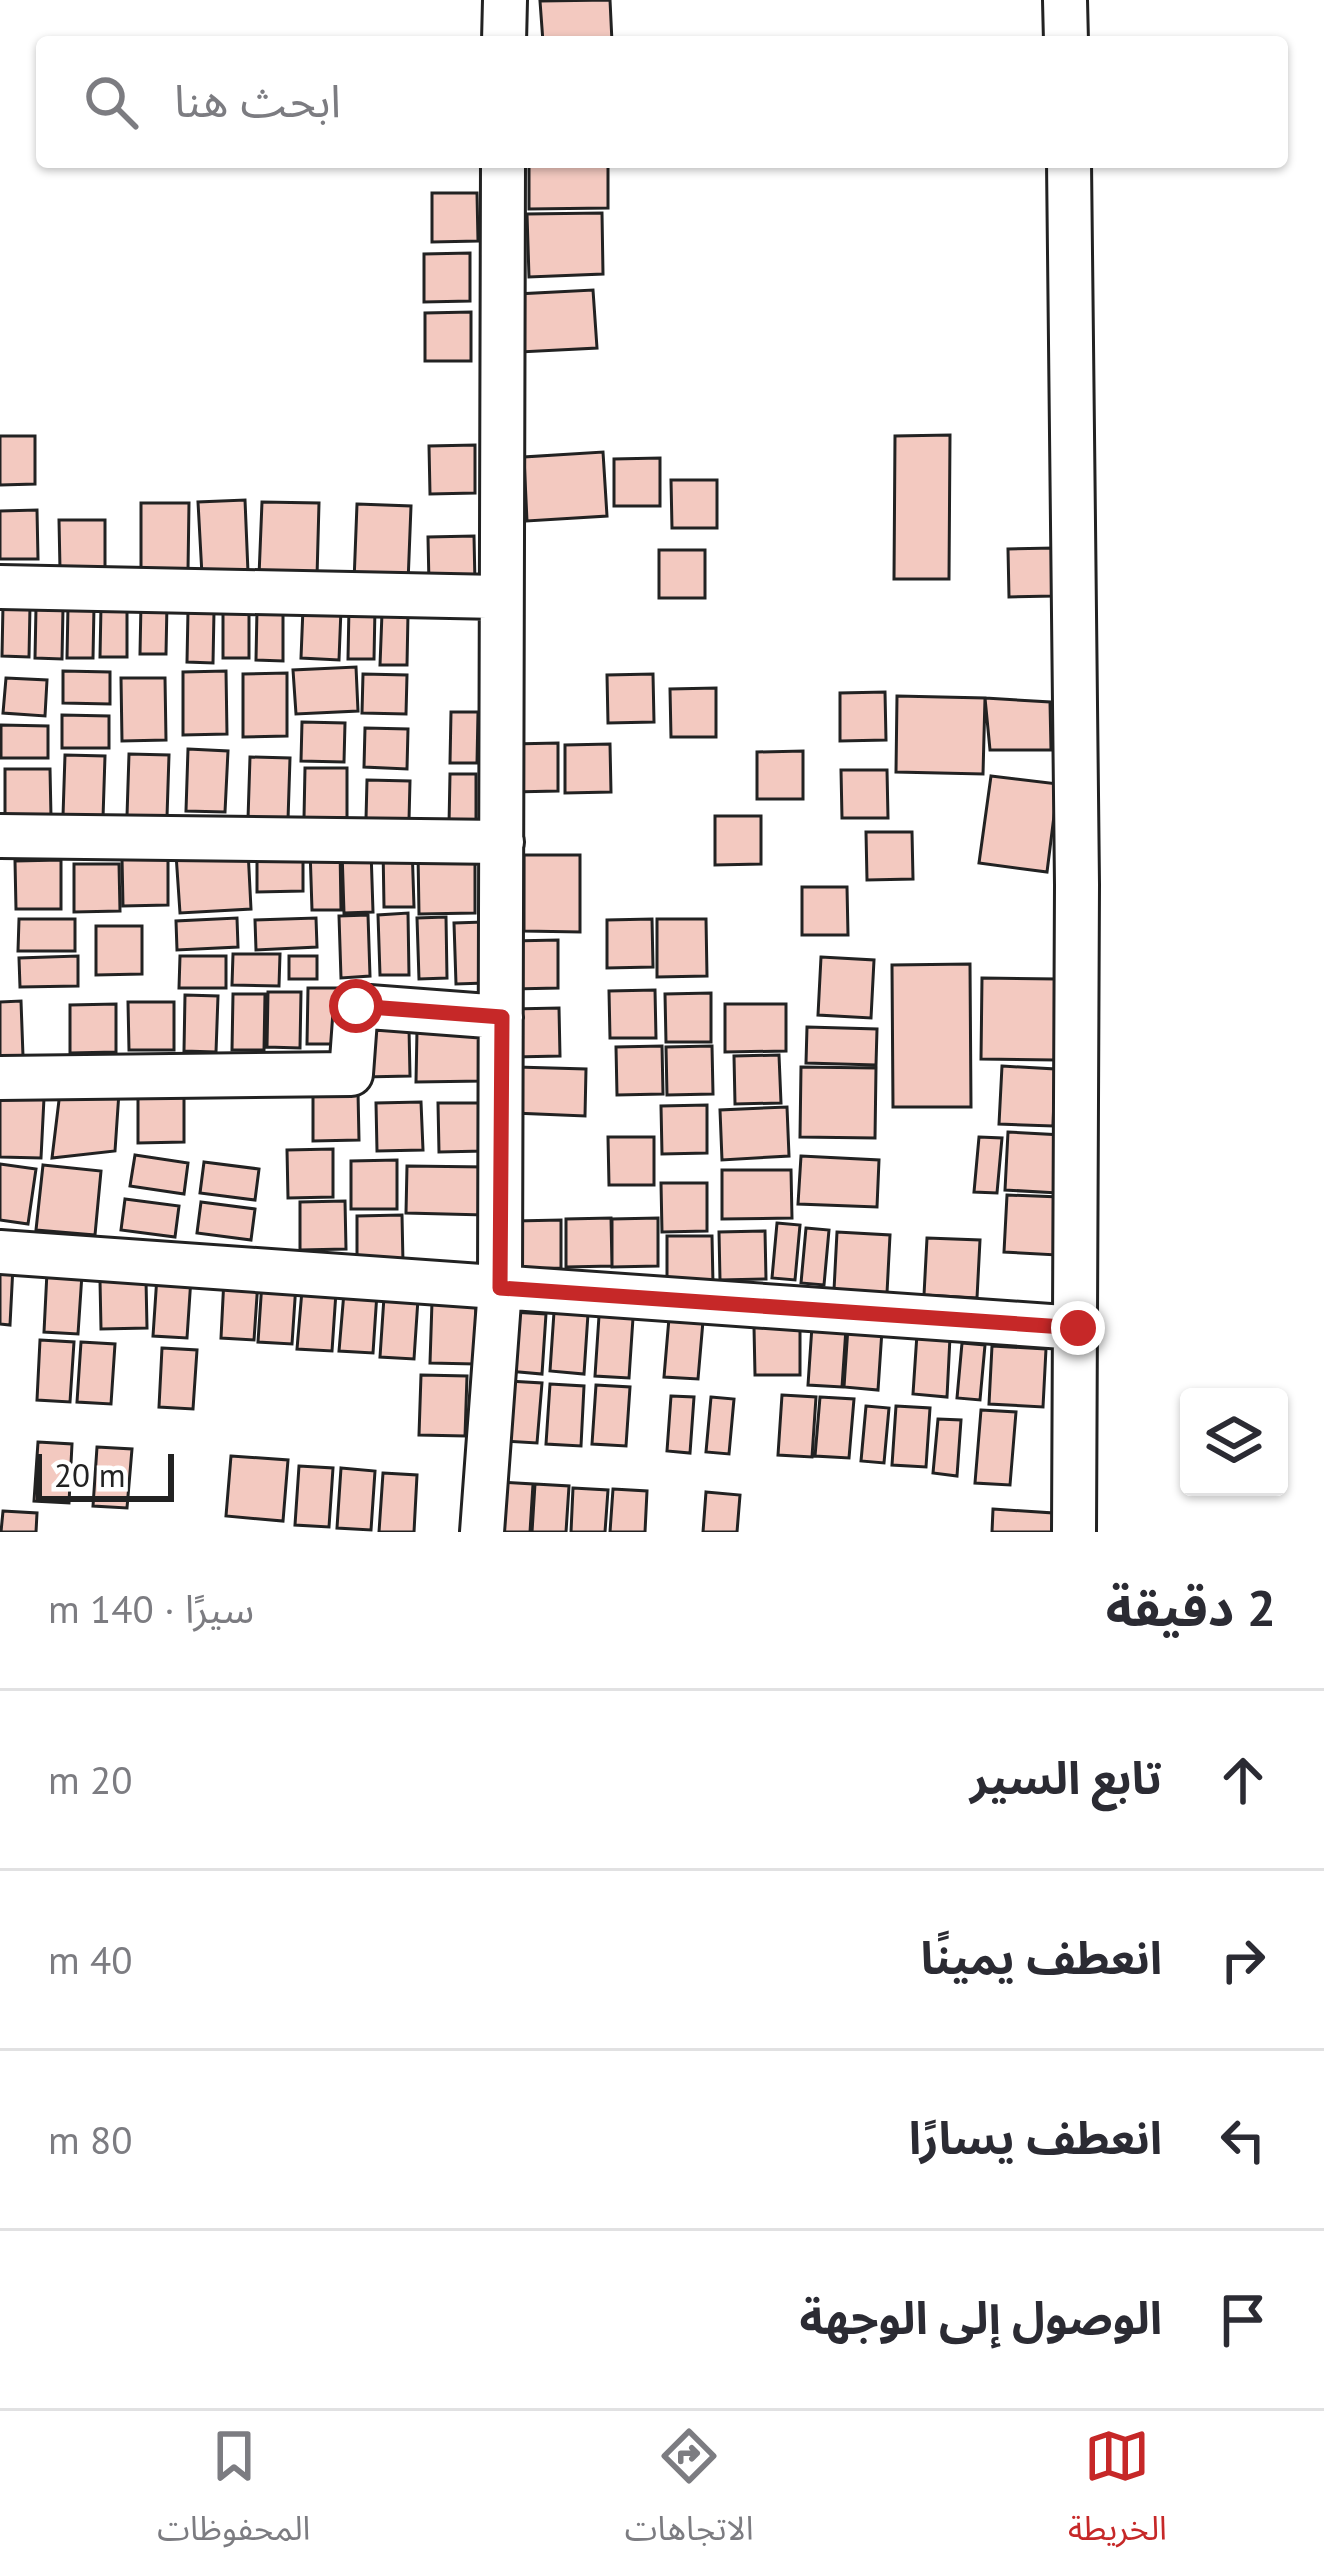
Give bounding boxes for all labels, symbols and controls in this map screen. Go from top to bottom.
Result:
search box [36,36,1288,168]
icon: search [78,69,144,135]
text: ابحث هنا [174,71,341,129]
route start [329,979,383,1033]
route end [1051,1301,1105,1355]
map controls [1180,1388,1288,1496]
button: layers [1180,1388,1288,1496]
scale bar [36,1448,174,1501]
text: 20 m [54,1453,126,1496]
text: 2 دقيقة [1106,1574,1276,1640]
text: سيرًا · 140 m [48,1583,254,1634]
icon: ahead [1210,1747,1276,1813]
text: تابع السير [970,1748,1162,1806]
text: 20 m [48,1754,133,1805]
icon: right [1210,1927,1276,1993]
text: انعطف يمينًا [921,1928,1162,1986]
text: 40 m [48,1934,133,1985]
icon: left [1210,2107,1276,2173]
text: انعطف يسارًا [909,2108,1162,2166]
text: 80 m [48,2114,133,2165]
icon: arrive [1210,2287,1276,2353]
text: الوصول إلى الوجهة [799,2288,1162,2346]
tab: المحفوظات [157,2423,310,2564]
tab: الاتجاهات [625,2423,754,2564]
tab: الخريطة [1068,2423,1167,2564]

